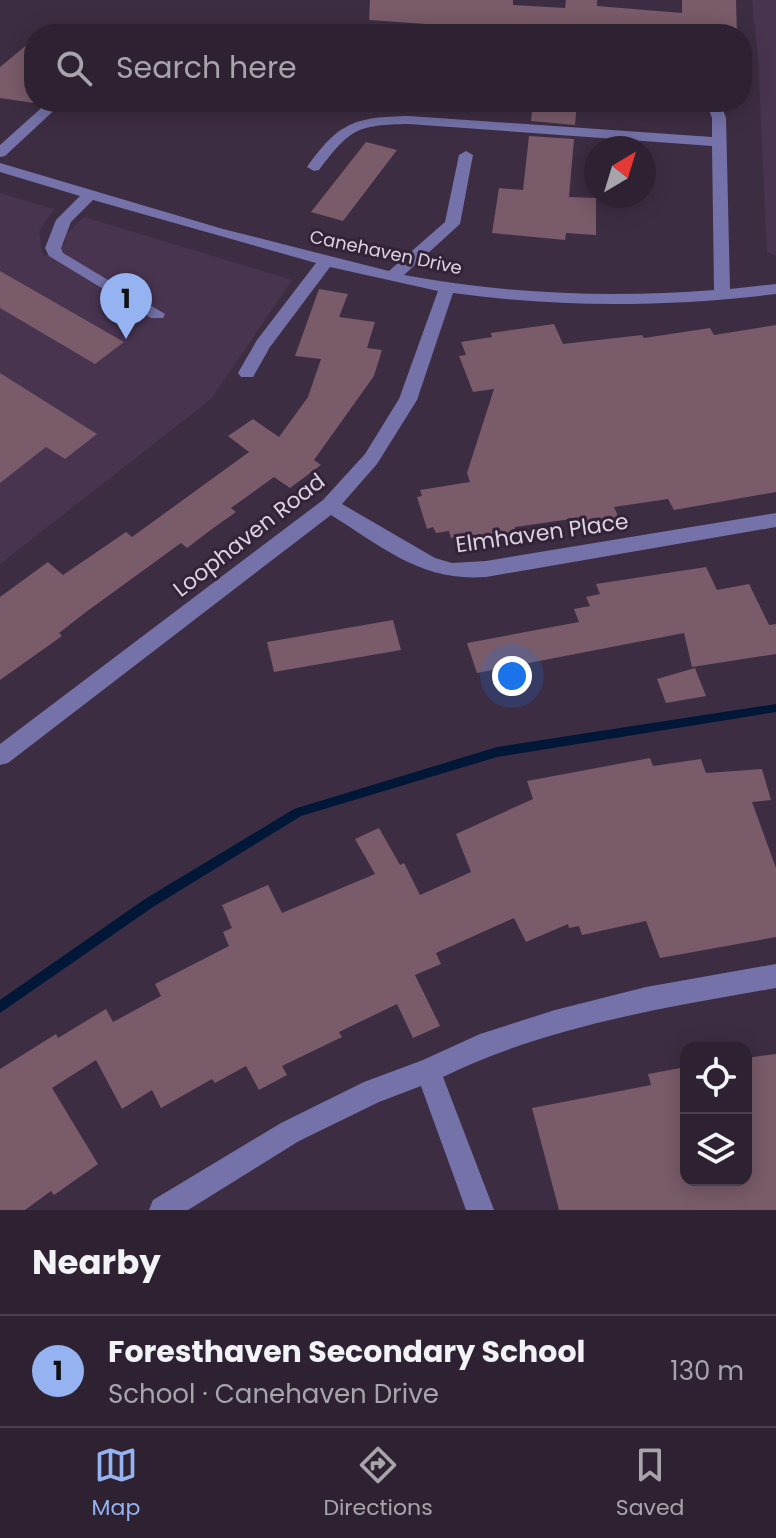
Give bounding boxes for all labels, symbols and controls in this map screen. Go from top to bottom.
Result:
search box [24,24,752,112]
icon: search [52,46,96,90]
text: Search here [116,46,297,89]
north arrow [584,136,656,208]
street label: Canehaven Drive [308,224,464,280]
pin: 1 [100,273,152,339]
street label: Loophaven Road [167,466,331,604]
street label: Elmhaven Place [454,506,630,560]
your location [492,656,532,696]
map controls [680,1042,752,1186]
button: locate [680,1042,752,1114]
button: layers [680,1114,752,1186]
text: Nearby [32,1238,161,1286]
text: Foresthaven Secondary School [108,1330,585,1373]
text: 1 [53,1353,63,1389]
text: 130 m [670,1353,744,1389]
text: School · Canehaven Drive [108,1376,439,1412]
tab: Map [92,1443,140,1524]
tab: Directions [323,1443,433,1524]
tab: Saved [616,1443,684,1524]

